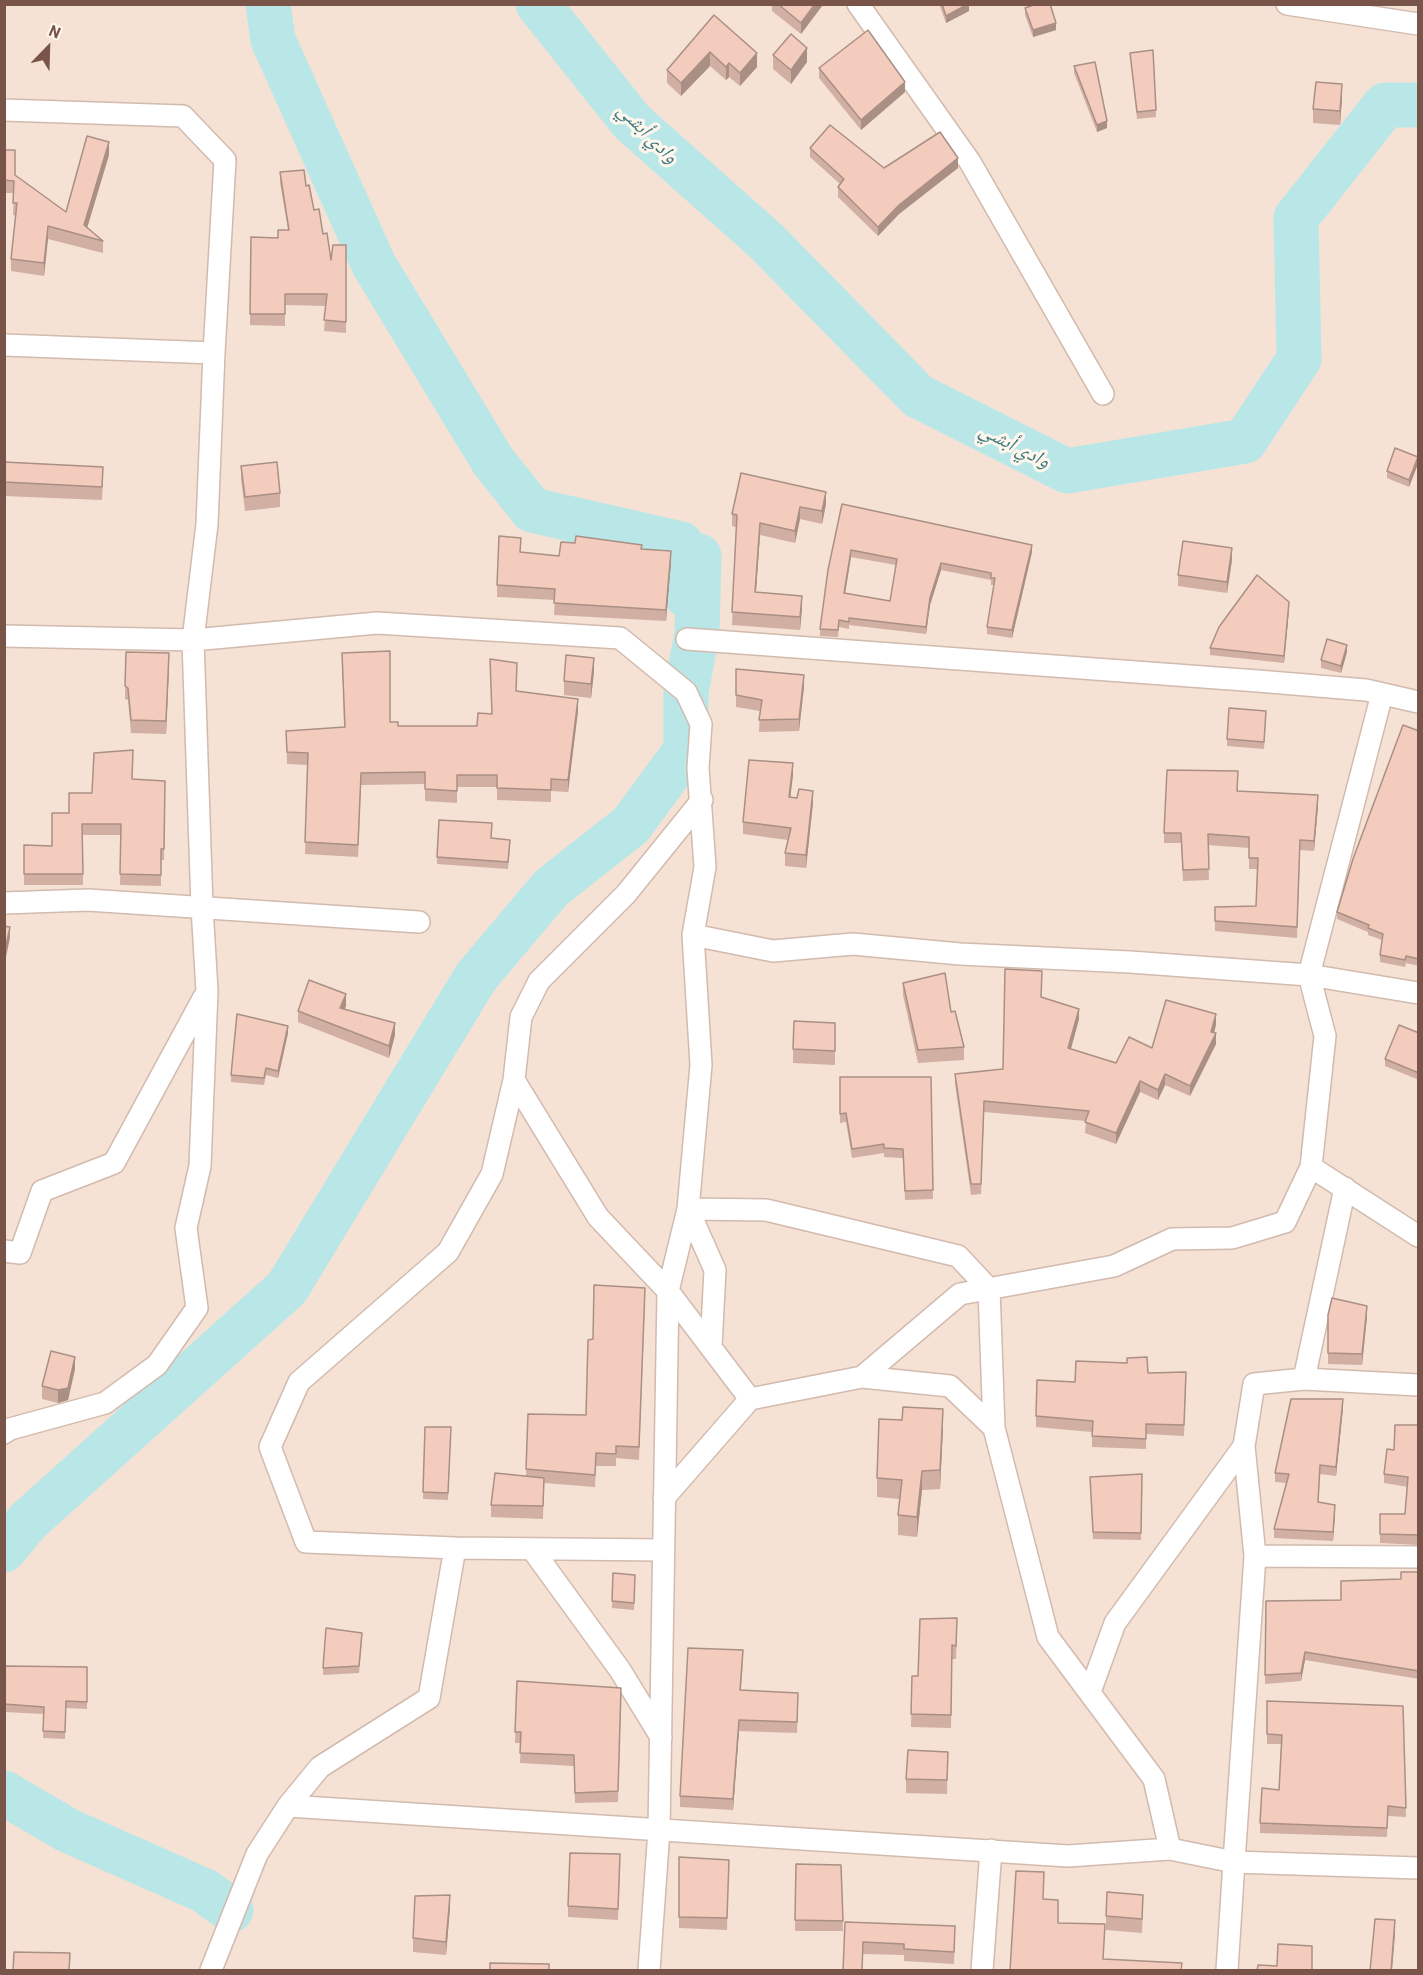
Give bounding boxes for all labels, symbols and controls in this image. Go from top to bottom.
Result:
north arrow [18,18,78,78]
text: N [47,20,64,42]
water label: وادي أبشي [613,98,683,168]
water label: وادي أبشي [976,417,1054,473]

